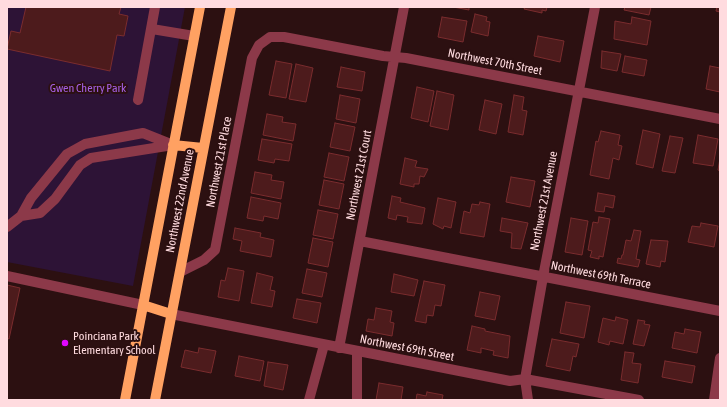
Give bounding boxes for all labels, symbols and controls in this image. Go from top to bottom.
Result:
street label: Northwest 70th Street [447,46,543,78]
park label: Gwen Cherry Park [50,81,126,95]
street label: Northwest 21st Place [203,115,235,209]
street label: Northwest 21st Court [343,129,375,221]
street label: Northwest 22nd Avenue [163,148,197,254]
street label: Northwest 21st Avenue [527,150,561,252]
street label: Northwest 69th Terrace [550,258,652,292]
place label: Poinciana Park Elementary School [73,329,155,357]
street label: Northwest 69th Street [359,332,455,364]
marker: Poinciana Park Elementary School [60,338,70,348]

